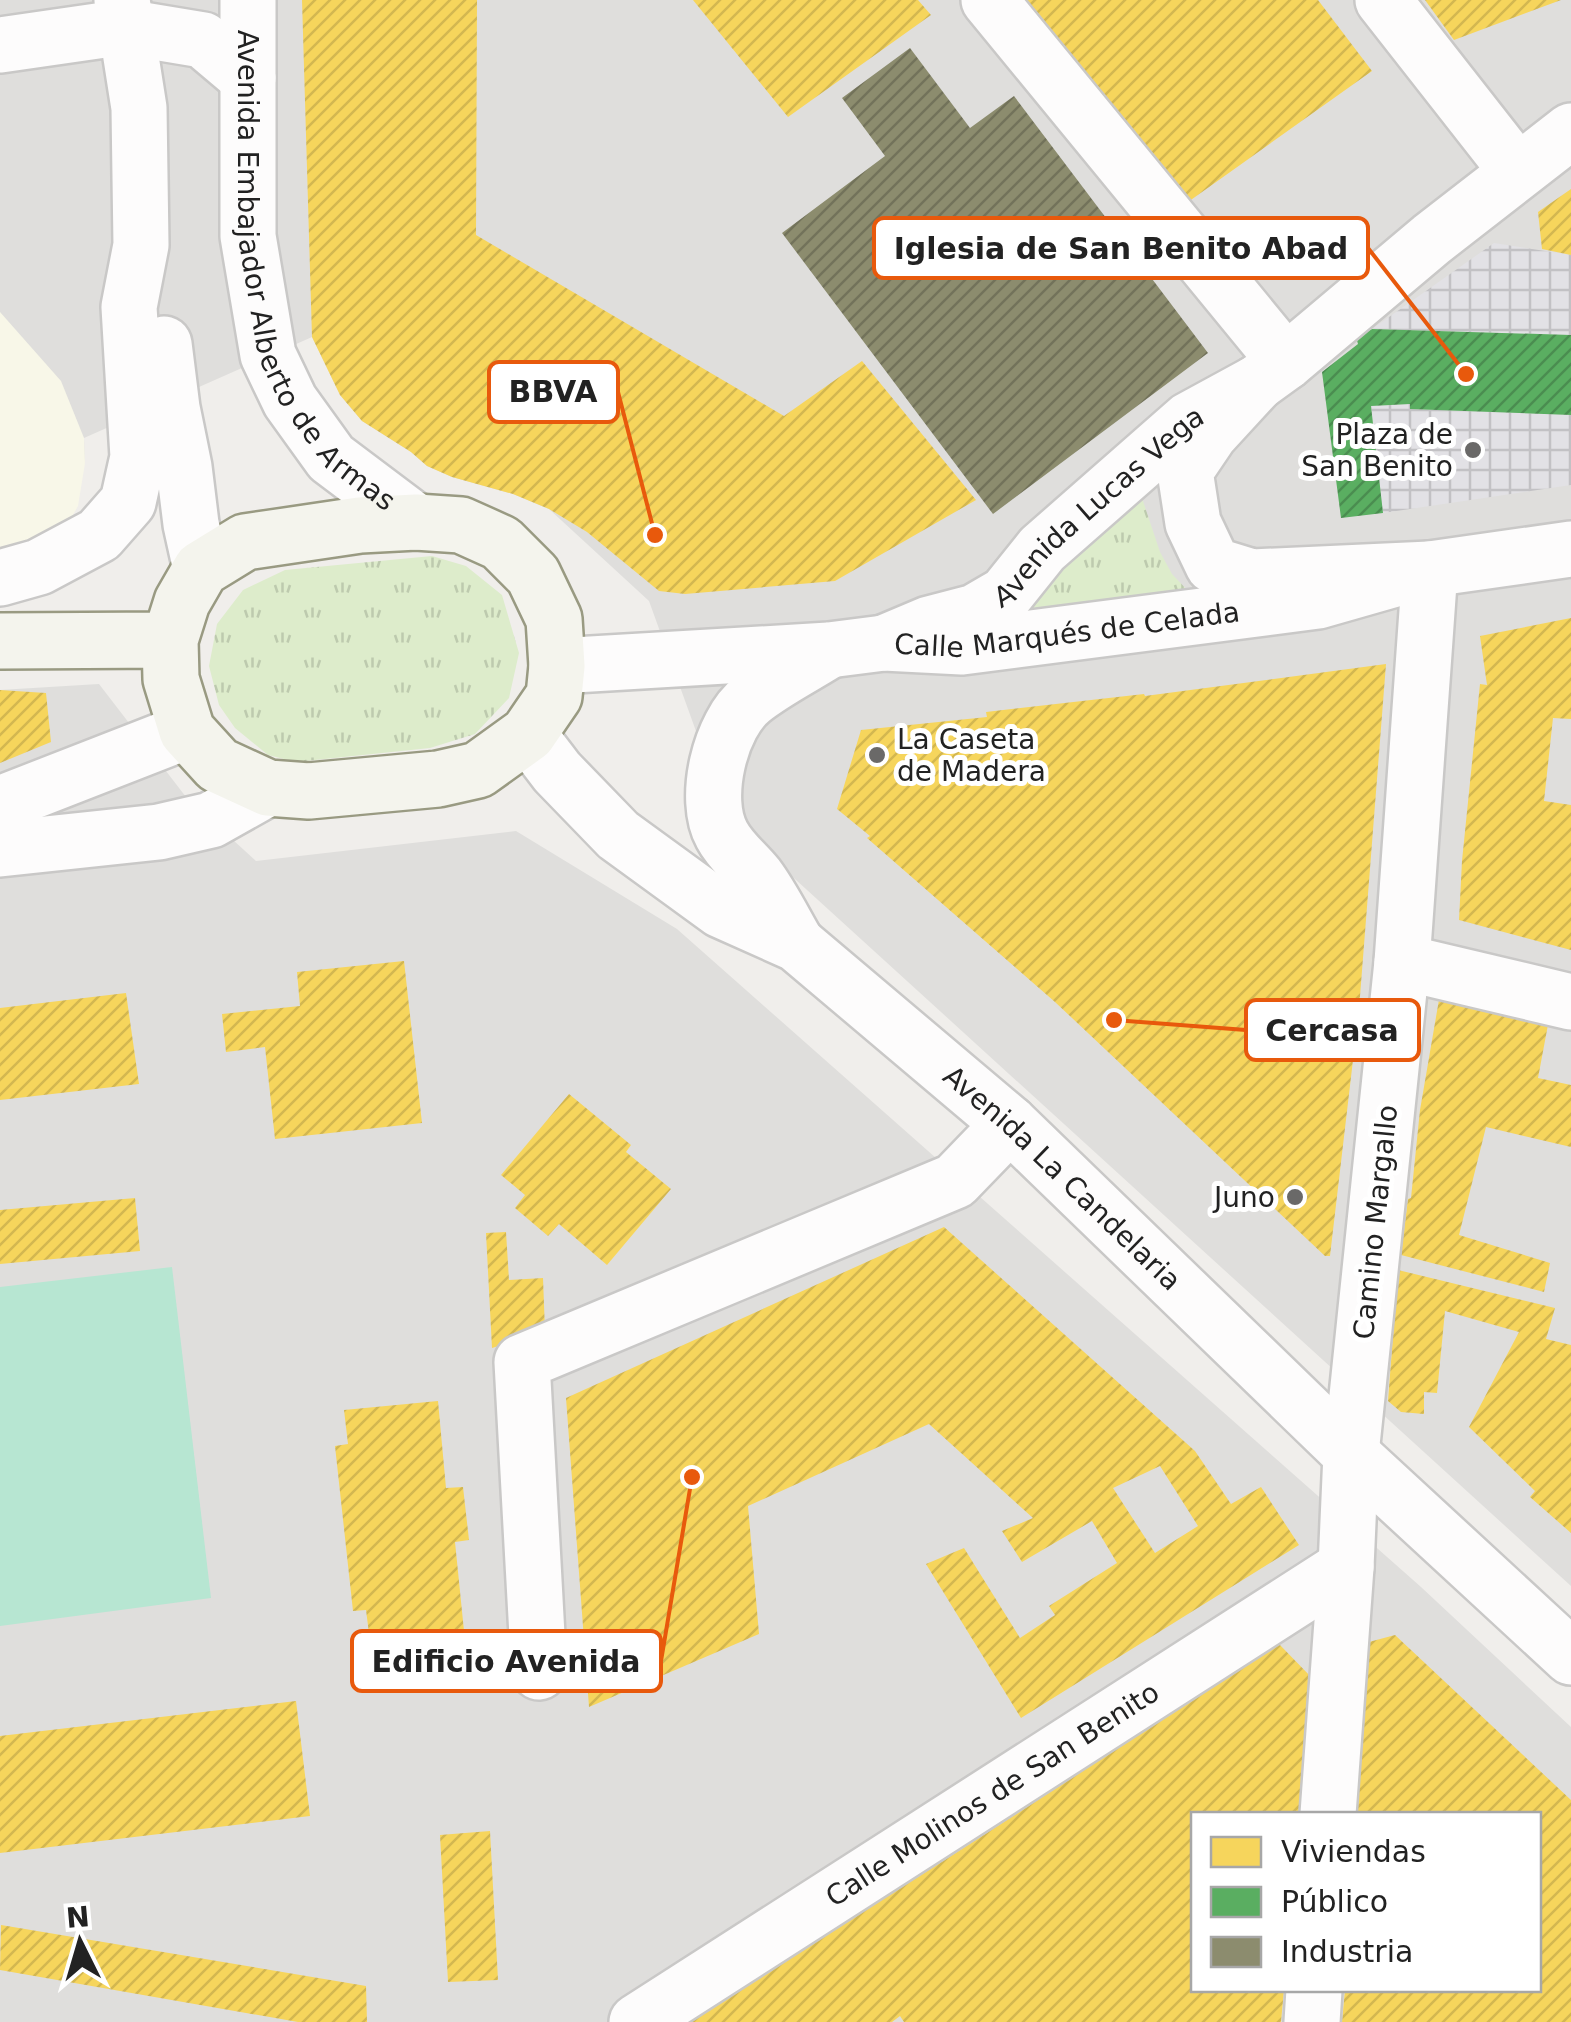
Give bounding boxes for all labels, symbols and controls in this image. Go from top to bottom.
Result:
street label: Avenida Embajador Alberto de Armas [231,30,402,518]
callout: Iglesia de San Benito Abad [874,218,1368,278]
text: Iglesia de San Benito Abad [894,231,1348,266]
callout: BBVA [489,362,618,422]
text: BBVA [509,374,598,409]
street label: Avenida Lucas Vega [988,399,1209,615]
place label: Plaza de San Benito [1301,418,1453,483]
marker: Plaza de San Benito [1462,439,1484,461]
street label: Calle Marqués de Celada [893,595,1242,664]
place label: La Caseta de Madera [897,723,1046,788]
marker: La Caseta de Madera [866,744,888,766]
callout: Cercasa [1246,1000,1419,1060]
text: Cercasa [1265,1013,1399,1048]
street label: Avenida La Candelaria [937,1059,1188,1297]
street label: Camino Margallo [1347,1103,1404,1341]
place label: Juno [1212,1181,1275,1214]
marker: Juno [1284,1186,1306,1208]
callout: Edificio Avenida [352,1631,661,1691]
text: Edificio Avenida [371,1644,641,1679]
street label: Calle Molinos de San Benito [820,1675,1165,1914]
legend [1191,1812,1541,1992]
text: Viviendas [1281,1834,1426,1869]
text: Público [1281,1884,1388,1919]
north arrow [30,1892,130,1992]
text: N [65,1900,91,1935]
text: Industria [1281,1934,1413,1969]

